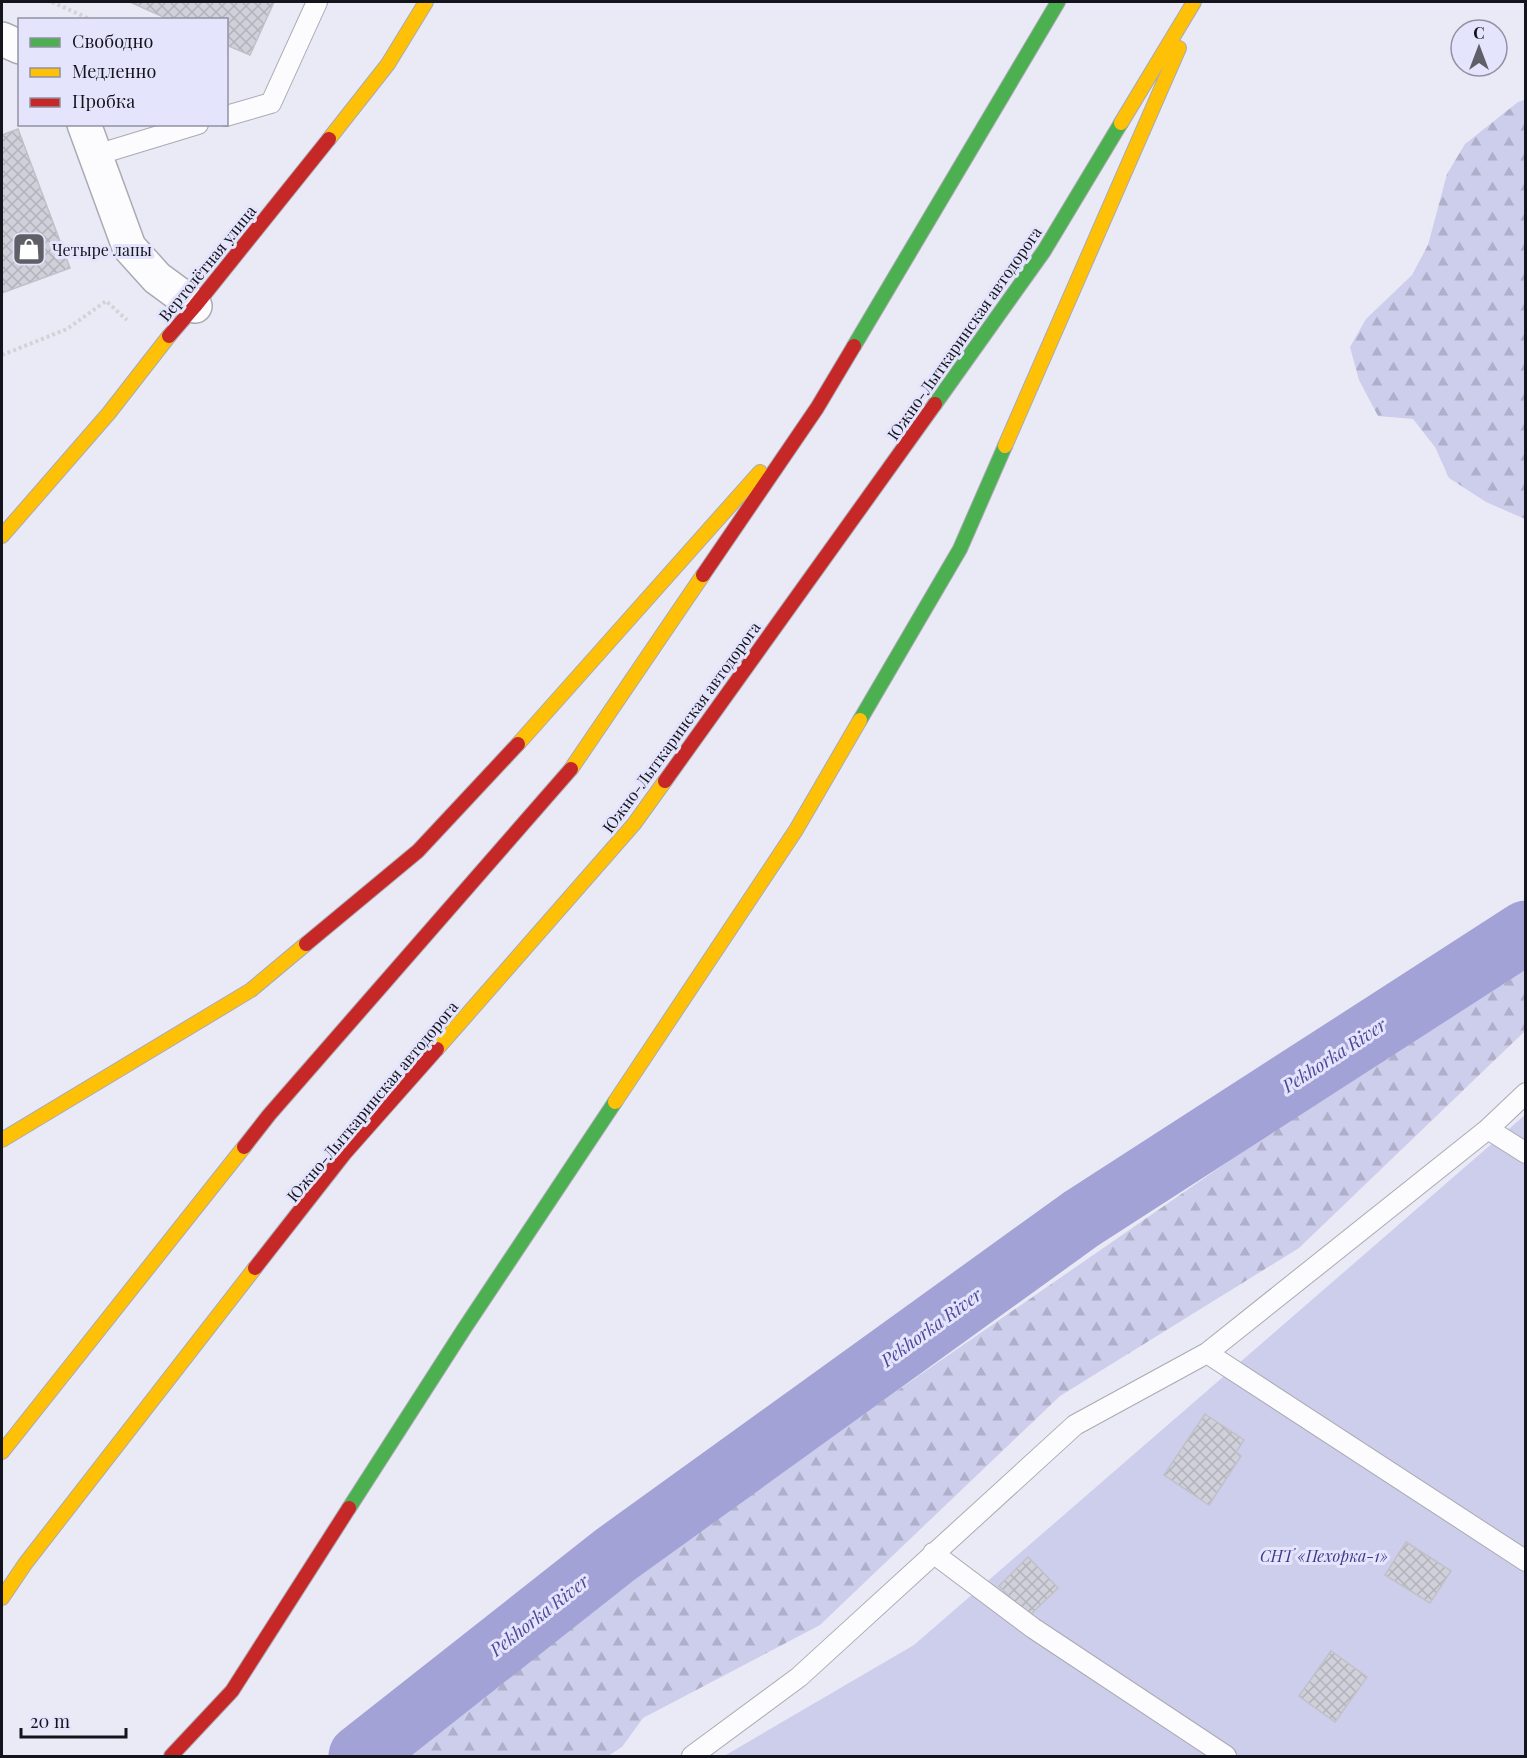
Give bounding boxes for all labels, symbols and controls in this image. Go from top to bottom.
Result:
legend [18,18,228,126]
north arrow [1449,18,1509,78]
text: С [1473,22,1485,43]
text: Свободно [72,29,153,53]
text: Медленно [72,59,157,83]
text: Пробка [72,89,135,113]
street label: Вертолётная улица [154,201,260,325]
street label: Южно-Лыткаринская автодорога [882,222,1046,444]
shop icon: Четыре лапы [11,231,47,267]
place label: Четыре лапы [52,239,152,260]
street label: Южно-Лыткаринская автодорога [597,617,765,837]
street label: Южно-Лыткаринская автодорога [282,996,462,1206]
water label: Pekhorka River [1277,1012,1392,1098]
water label: Pekhorka River [875,1281,987,1372]
park label: СНТ «Пехорка-1» [1260,1545,1388,1566]
water label: Pekhorka River [484,1568,594,1662]
scale bar [21,1701,126,1739]
text: 20 m [30,1709,70,1733]

